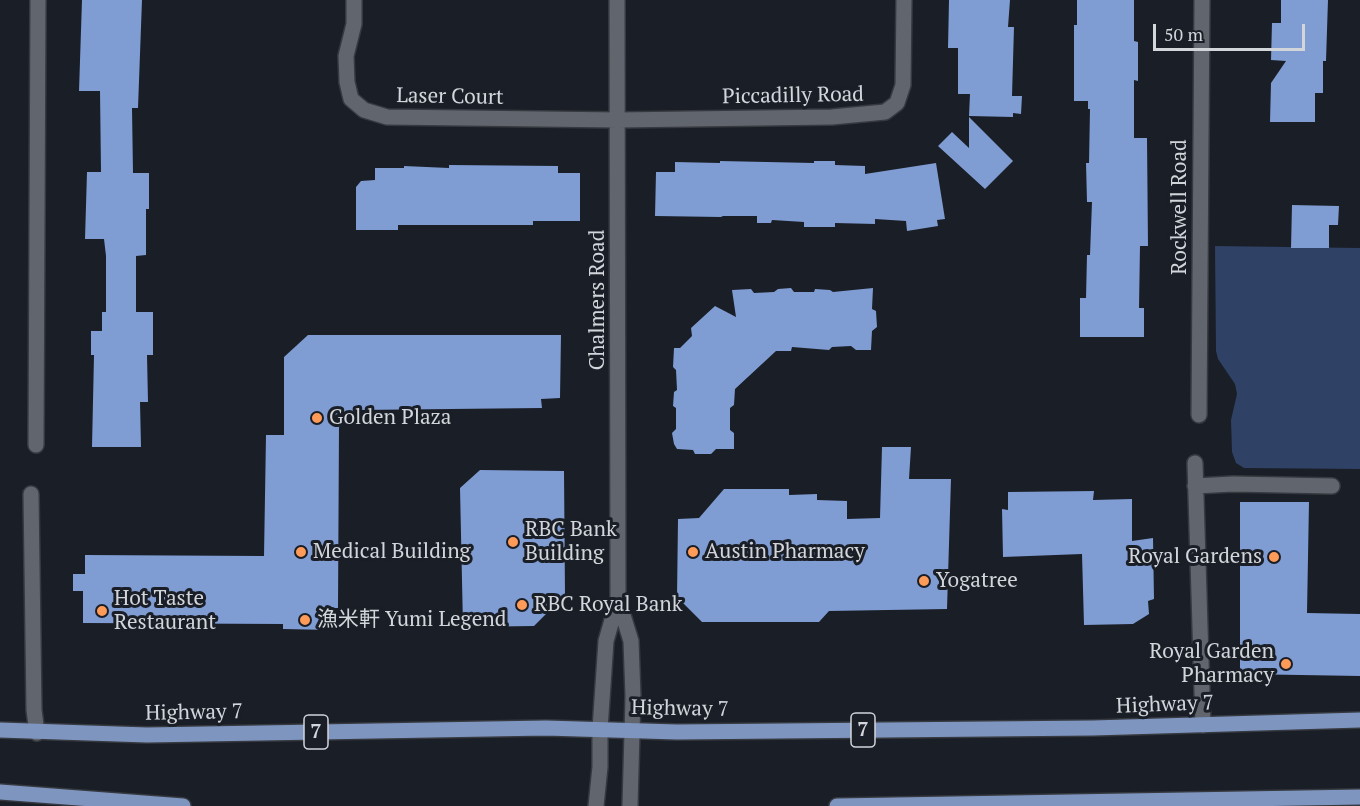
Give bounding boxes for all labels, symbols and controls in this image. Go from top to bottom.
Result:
scale bar [1156,12,1308,50]
text: 50 m [1164,22,1203,46]
street label: Piccadilly Road [722,82,864,110]
street label: Laser Court [396,83,504,111]
street label: Rockwell Road [1167,139,1193,275]
street label: Chalmers Road [585,230,611,370]
place label: Golden Plaza [329,405,451,431]
marker: Golden Plaza [310,411,324,425]
place label: RBC Bank Building [525,517,617,567]
marker: RBC Bank Building [506,535,520,549]
place label: Medical Building [313,539,471,565]
place label: Austin Pharmacy [705,539,865,565]
place label: Royal Gardens [1128,544,1262,570]
marker: Medical Building [294,545,308,559]
marker: Austin Pharmacy [686,545,700,559]
marker: Royal Gardens [1267,550,1281,564]
place label: Yogatree [936,568,1018,594]
marker: Yogatree [917,574,931,588]
place label: Hot Taste Restaurant [114,586,216,636]
place label: RBC Royal Bank [534,592,683,618]
marker: RBC Royal Bank [515,598,529,612]
marker: Hot Taste Restaurant [95,604,109,618]
place label: 漁米軒 Yumi Legend [317,607,506,633]
marker: 漁米軒 Yumi Legend [298,613,312,627]
place label: Royal Garden Pharmacy [1149,639,1274,689]
marker: Royal Garden Pharmacy [1279,657,1293,671]
street label: Highway 7 [1116,691,1214,719]
street label: Highway 7 [631,696,729,722]
street label: Highway 7 [145,700,243,726]
road number: 7 [851,713,875,747]
road number: 7 [304,715,328,749]

